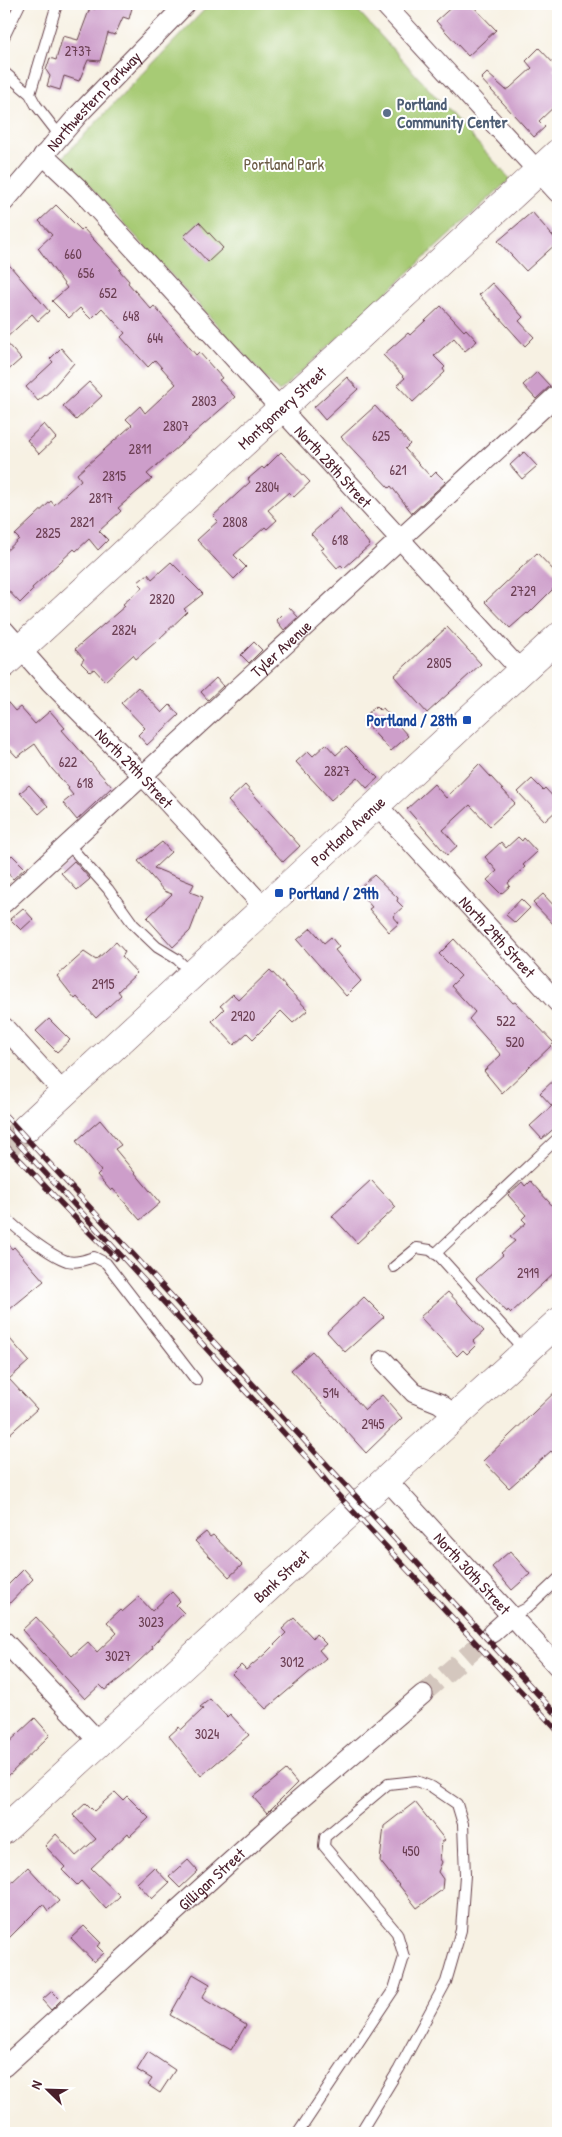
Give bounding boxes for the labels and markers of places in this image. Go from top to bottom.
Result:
place label: Portland Community Center [397,93,508,134]
marker: Portland Community Center [381,107,393,119]
place label: Portland / 28th [366,709,457,731]
marker: Portland / 28th [461,714,473,726]
place label: Portland / 29th [289,882,379,904]
marker: Portland / 29th [273,887,285,899]

